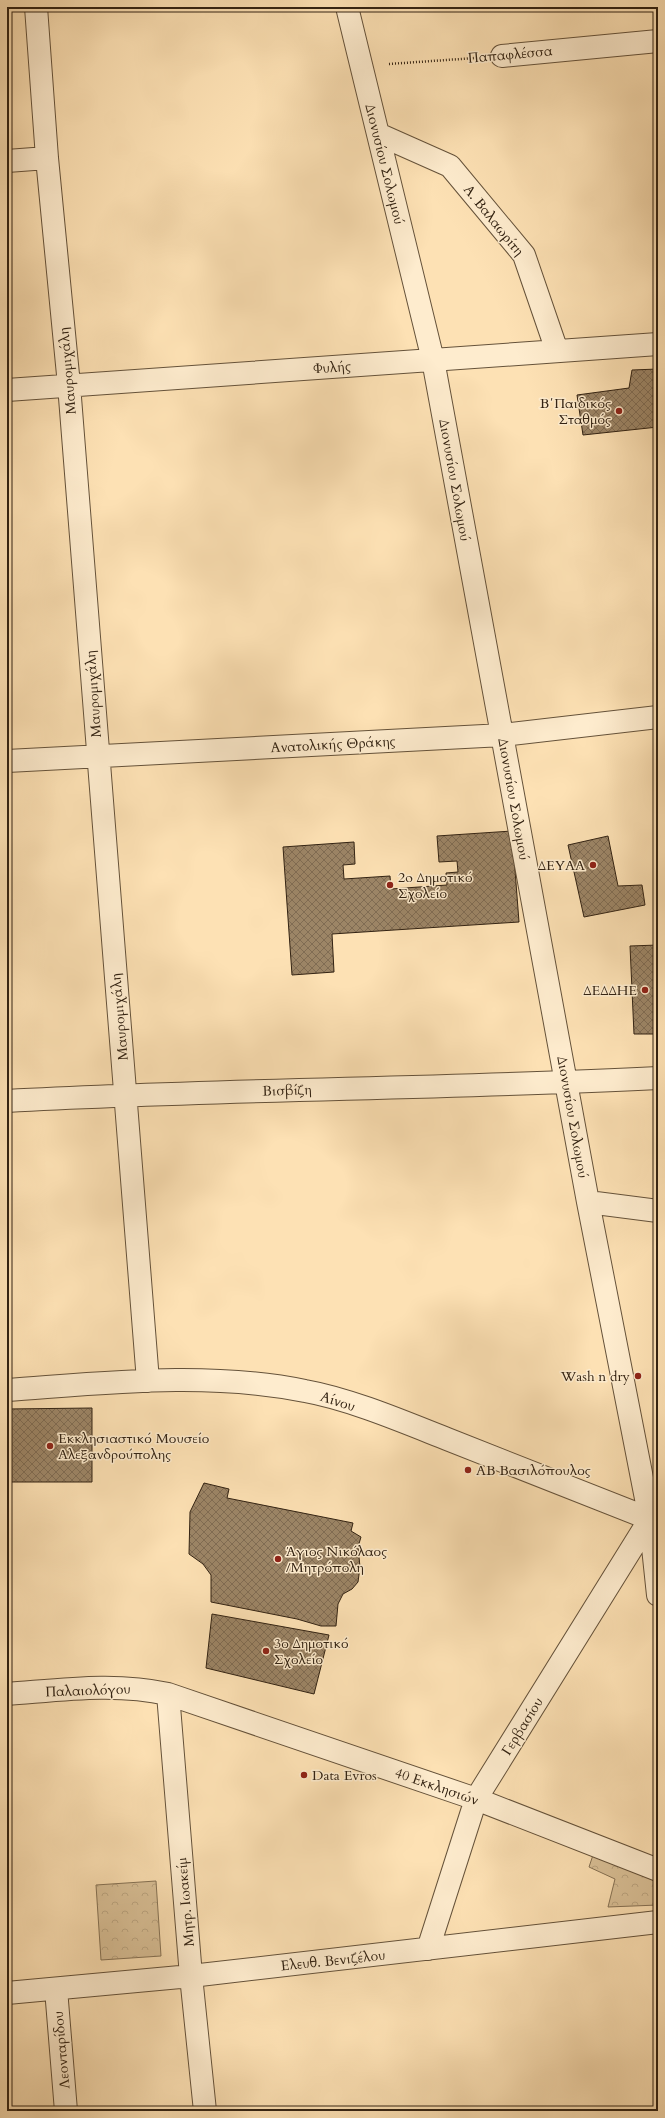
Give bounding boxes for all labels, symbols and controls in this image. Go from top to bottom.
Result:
street label: Παπαφλέσσα [467,41,554,68]
street label: Διονυσίου Σολωμού [360,102,409,226]
street label: Α. Βαλαωρίτη [459,181,528,260]
street label: Μαυρομιχάλη [54,327,81,415]
street label: Φυλής [312,357,352,378]
place label: Β΄Παιδικός Σταθμός [540,394,611,429]
marker: Β΄Παιδικός Σταθμός [614,406,624,416]
street label: Διονυσίου Σολωμού [434,418,475,543]
street label: Μαυρομιχάλη [81,650,106,738]
street label: Ανατολικής Θράκης [270,732,396,757]
street label: Διονυσίου Σολωμού [493,737,534,862]
place label: ΔΕΥΑΑ [538,856,585,875]
marker: ΔΕΥΑΑ [588,860,598,870]
place label: 2o Δημοτικό Σχολείο [398,868,473,903]
marker: 2o Δημοτικό Σχολείο [385,880,395,890]
street label: Μαυρομιχάλη [106,973,133,1061]
place label: ΔΕΔΔΗΕ [583,981,637,1000]
marker: ΔΕΔΔΗΕ [640,985,650,995]
street label: Διονυσίου Σολωμού [552,1055,593,1180]
street label: Βισβίζη [262,1080,312,1101]
place label: Wash n dry [560,1367,631,1386]
marker: Wash n dry [633,1371,643,1381]
street label: Αίνου [318,1387,358,1416]
place label: Εκκλησιαστικό Μουσείο Αλεξανδρούπολης [58,1429,210,1464]
marker: Εκκλησιαστικό Μουσείο Αλεξανδρούπολης [45,1441,55,1451]
place label: ΑΒ Βασιλόπουλος [476,1461,591,1480]
marker: ΑΒ Βασιλόπουλος [463,1465,473,1475]
place label: Άγιος Νικόλαος /Μητρόπολη [286,1542,387,1577]
marker: Άγιος Νικόλαος /Μητρόπολη [273,1554,283,1564]
place label: 3ο Δημοτικό Σχολείο [274,1634,349,1669]
marker: 3ο Δημοτικό Σχολείο [261,1646,271,1656]
street label: Παλαιολόγου [45,1680,131,1701]
street label: Γερβασίου [497,1694,548,1759]
street label: 40 Εκκλησιών [392,1763,481,1810]
place label: Data Evros [312,1766,377,1785]
marker: Data Evros [299,1770,309,1780]
street label: Μητρ. Ιωακείμ [172,1856,199,1947]
street label: Ελευθ. Βενιζέλου [280,1946,386,1975]
street label: Λεονταρίδου [49,2010,74,2090]

